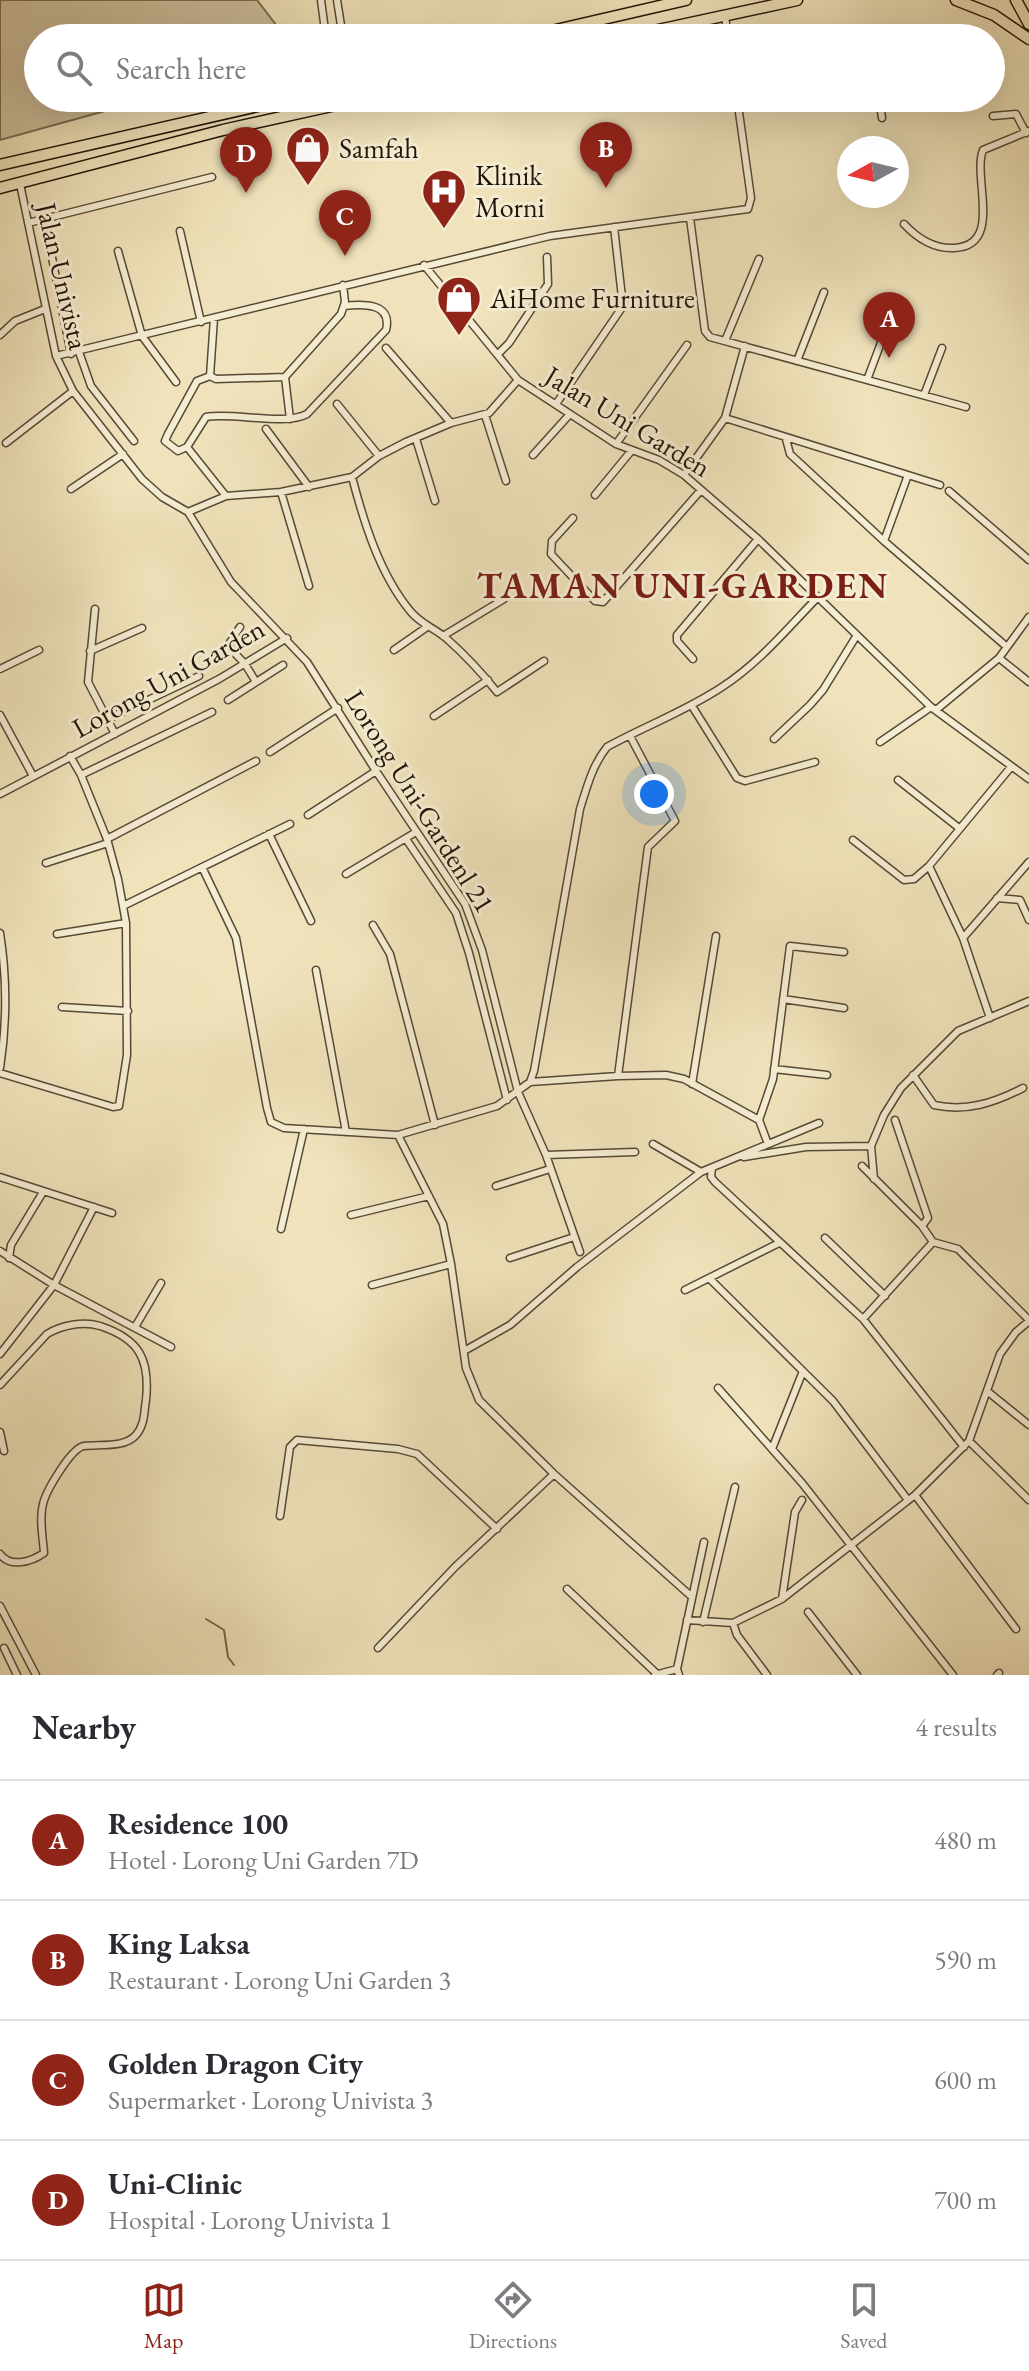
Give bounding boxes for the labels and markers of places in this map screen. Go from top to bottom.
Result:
pin: B [580,122,632,188]
shop icon: Samfah [284,124,332,187]
pin: D [220,127,272,193]
place label: Samfah [339,130,419,166]
place label: Klinik Morni [475,157,545,225]
hospital icon: Klinik Morni [420,167,468,230]
pin: C [319,190,371,256]
shop icon: AiHome Furniture [435,274,483,337]
place label: AiHome Furniture [489,280,695,316]
pin: A [863,292,915,358]

